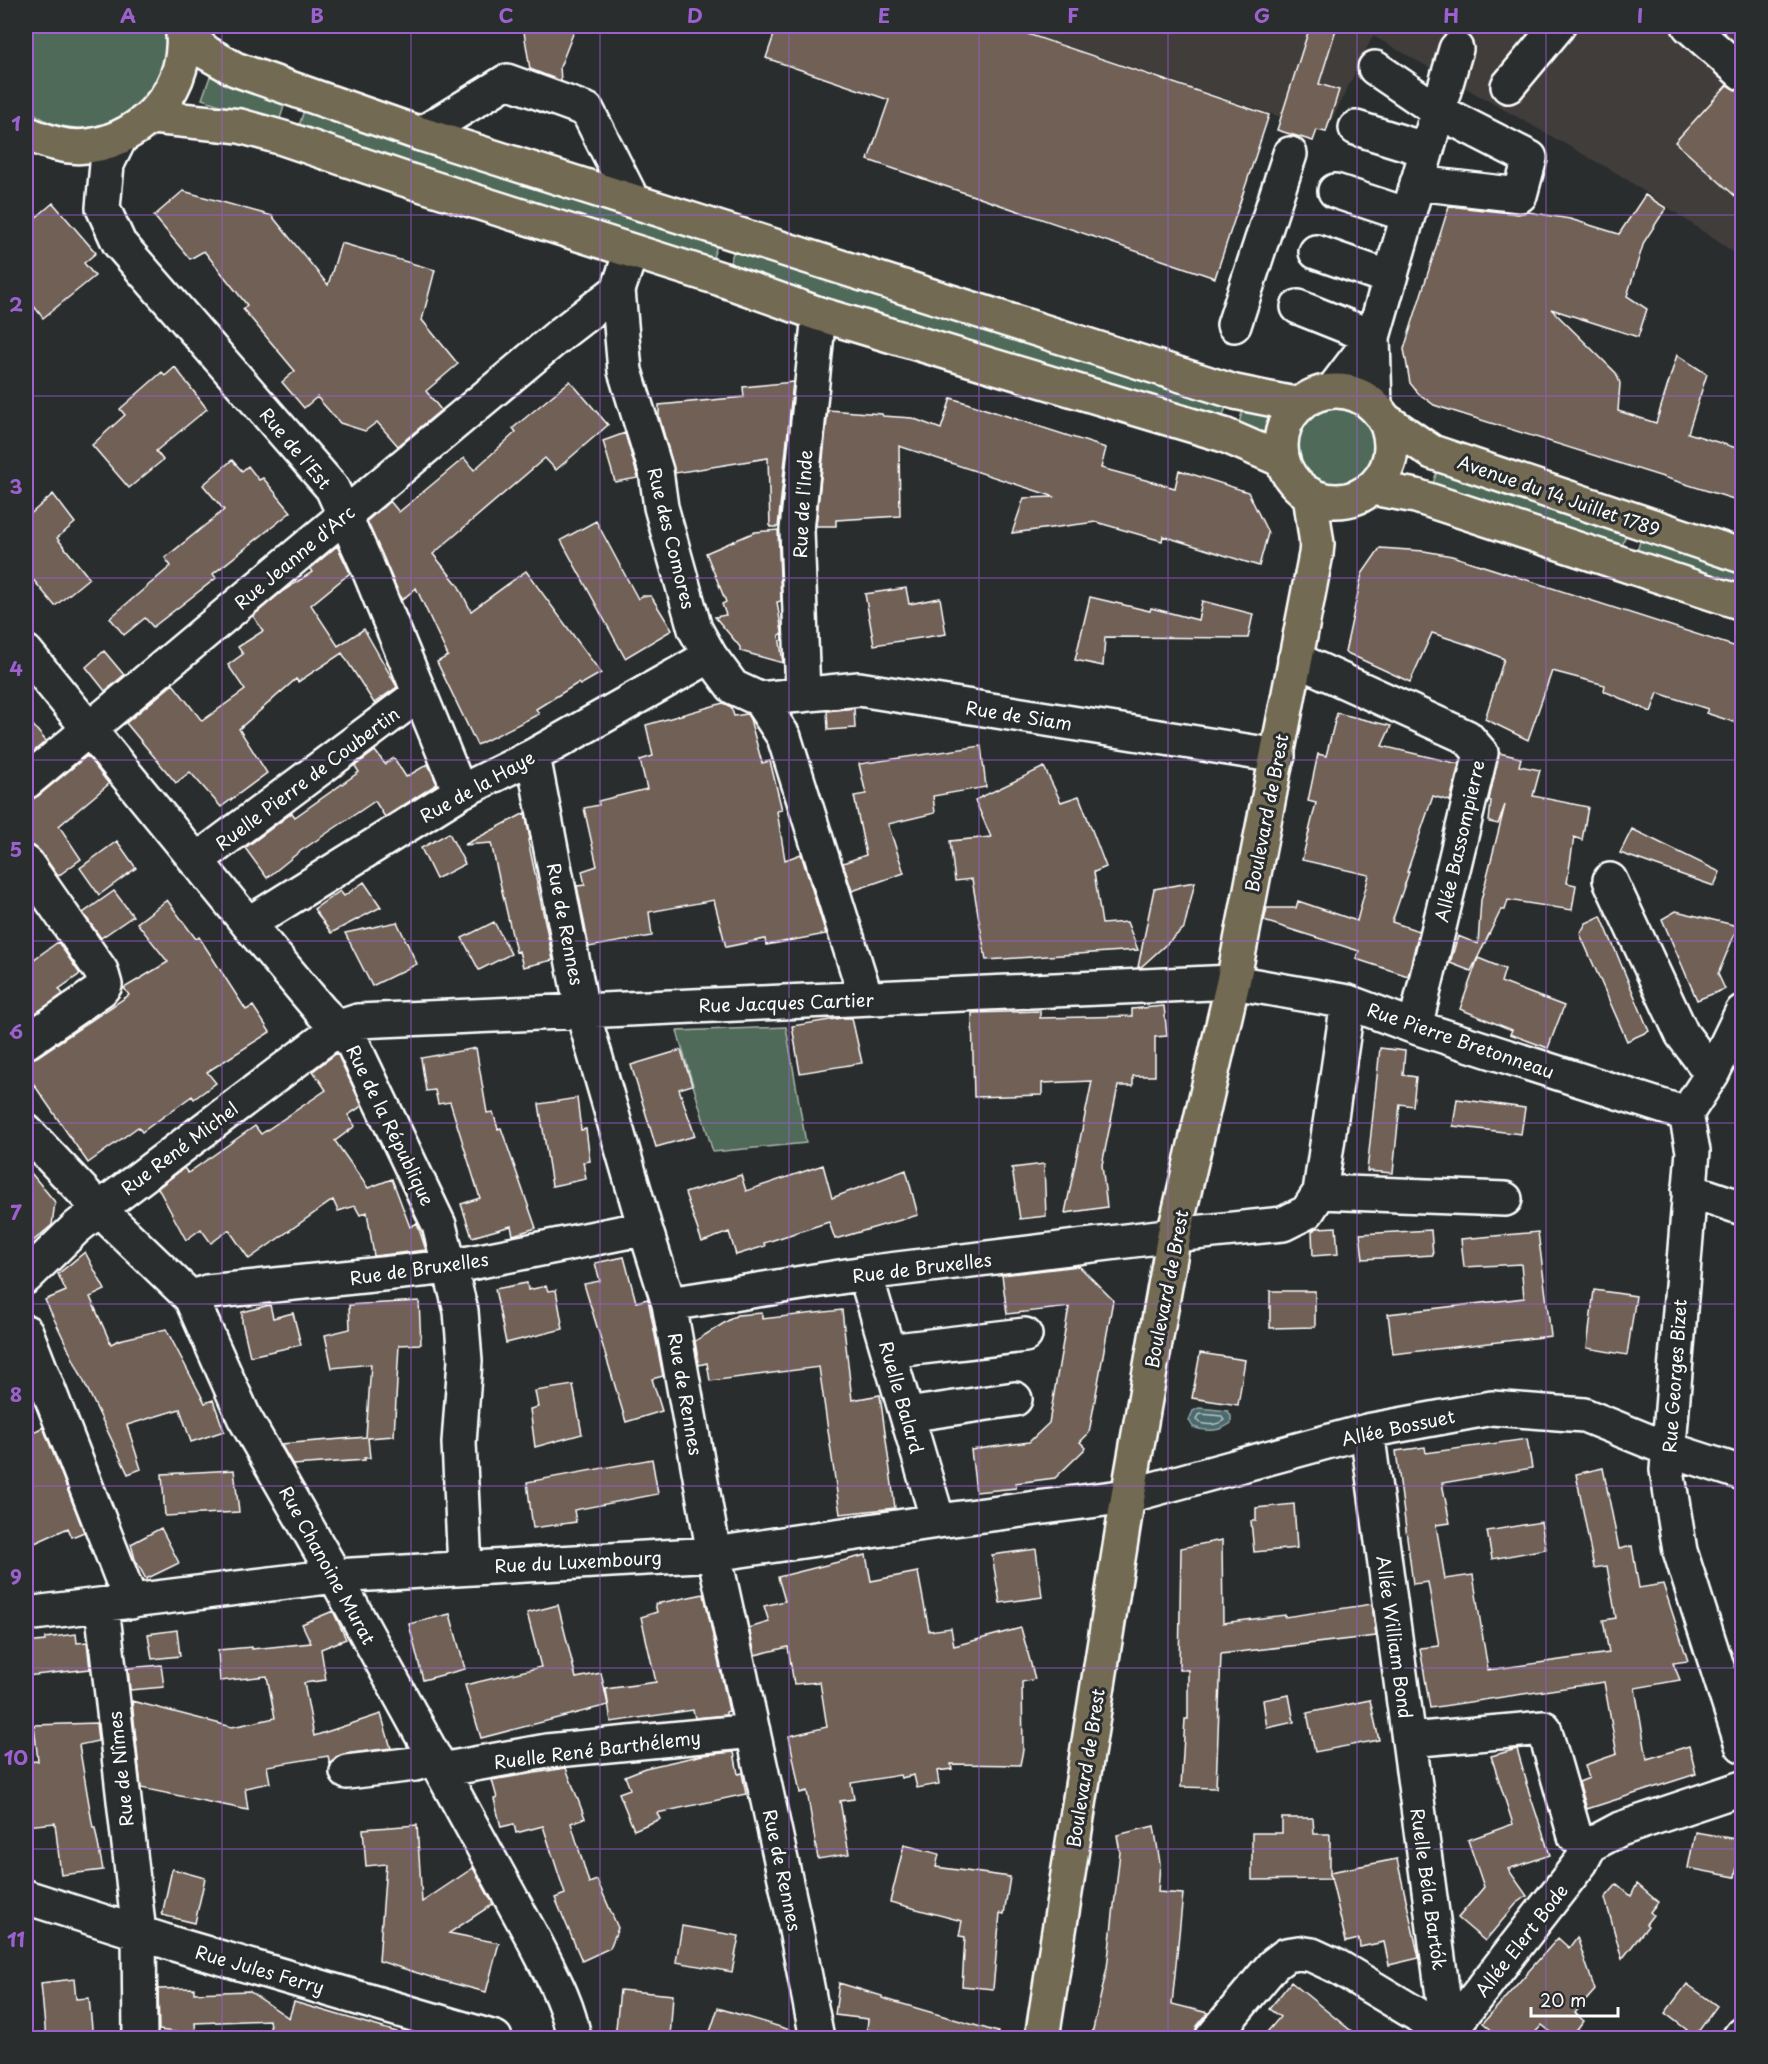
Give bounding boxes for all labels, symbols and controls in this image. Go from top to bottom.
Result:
text: A [120,0,136,30]
text: B [310,0,324,30]
text: C [498,0,514,30]
text: D [687,0,703,30]
text: E [878,0,890,30]
text: F [1067,0,1079,30]
text: G [1254,0,1270,30]
text: H [1443,0,1459,30]
text: I [1637,0,1643,30]
text: 1 [11,108,21,138]
text: 2 [9,289,23,319]
street label: Rue de l'Est [254,401,338,495]
street label: Avenue du 14 Juillet 1789 [1454,448,1664,542]
street label: Rue de l'Inde [786,449,818,559]
street label: Rue des Comores [641,464,703,612]
text: 3 [9,471,23,501]
street label: Rue Jeanne d'Arc [228,499,360,615]
text: 4 [9,653,23,683]
street label: Rue de Siam [964,693,1074,737]
street label: Ruelle Pierre de Coubertin [209,700,405,856]
street label: Boulevard de Brest [1237,732,1295,894]
street label: Rue de la Haye [415,743,539,829]
street label: Allée Bassompierre [1427,757,1491,925]
text: 5 [10,834,22,864]
street label: Rue de Rennes [541,861,591,987]
street label: Rue Jacques Cartier [698,985,875,1019]
street label: Rue Pierre Bretonneau [1364,995,1558,1085]
text: 6 [9,1016,23,1046]
street label: Rue de la République [340,1040,442,1210]
street label: Rue René Michel [115,1095,243,1201]
text: 7 [10,1197,22,1227]
street label: Boulevard de Brest [1137,1208,1195,1370]
street label: Rue de Bruxelles [348,1245,490,1291]
street label: Rue de Bruxelles [851,1245,993,1289]
street label: Rue Georges Bizet [1655,1298,1693,1454]
street label: Rue de Rennes [662,1331,710,1457]
street label: Ruelle Balard [873,1338,931,1456]
text: 8 [10,1379,22,1409]
street label: Allée Bossuet [1339,1402,1457,1452]
street label: Rue Chanoine Murat [273,1481,383,1649]
street label: Rue du Luxembourg [494,1543,662,1579]
street label: Allée William Bond [1370,1554,1420,1720]
text: 9 [10,1561,22,1591]
street label: Boulevard de Brest [1059,1687,1111,1849]
street label: Rue de Nîmes [101,1710,139,1828]
street label: Ruelle René Barthélemy [492,1723,702,1775]
text: 10 [4,1742,28,1772]
street label: Ruelle Béla Bartók [1404,1806,1454,1972]
street label: Rue de Rennes [757,1807,809,1933]
street label: Allée Elert Bode [1468,1878,1574,2002]
text: 11 [7,1924,25,1954]
street label: Rue Jules Ferry [192,1938,328,2000]
scale bar [1531,1980,1618,2018]
text: 20 m [1540,1986,1586,2013]

